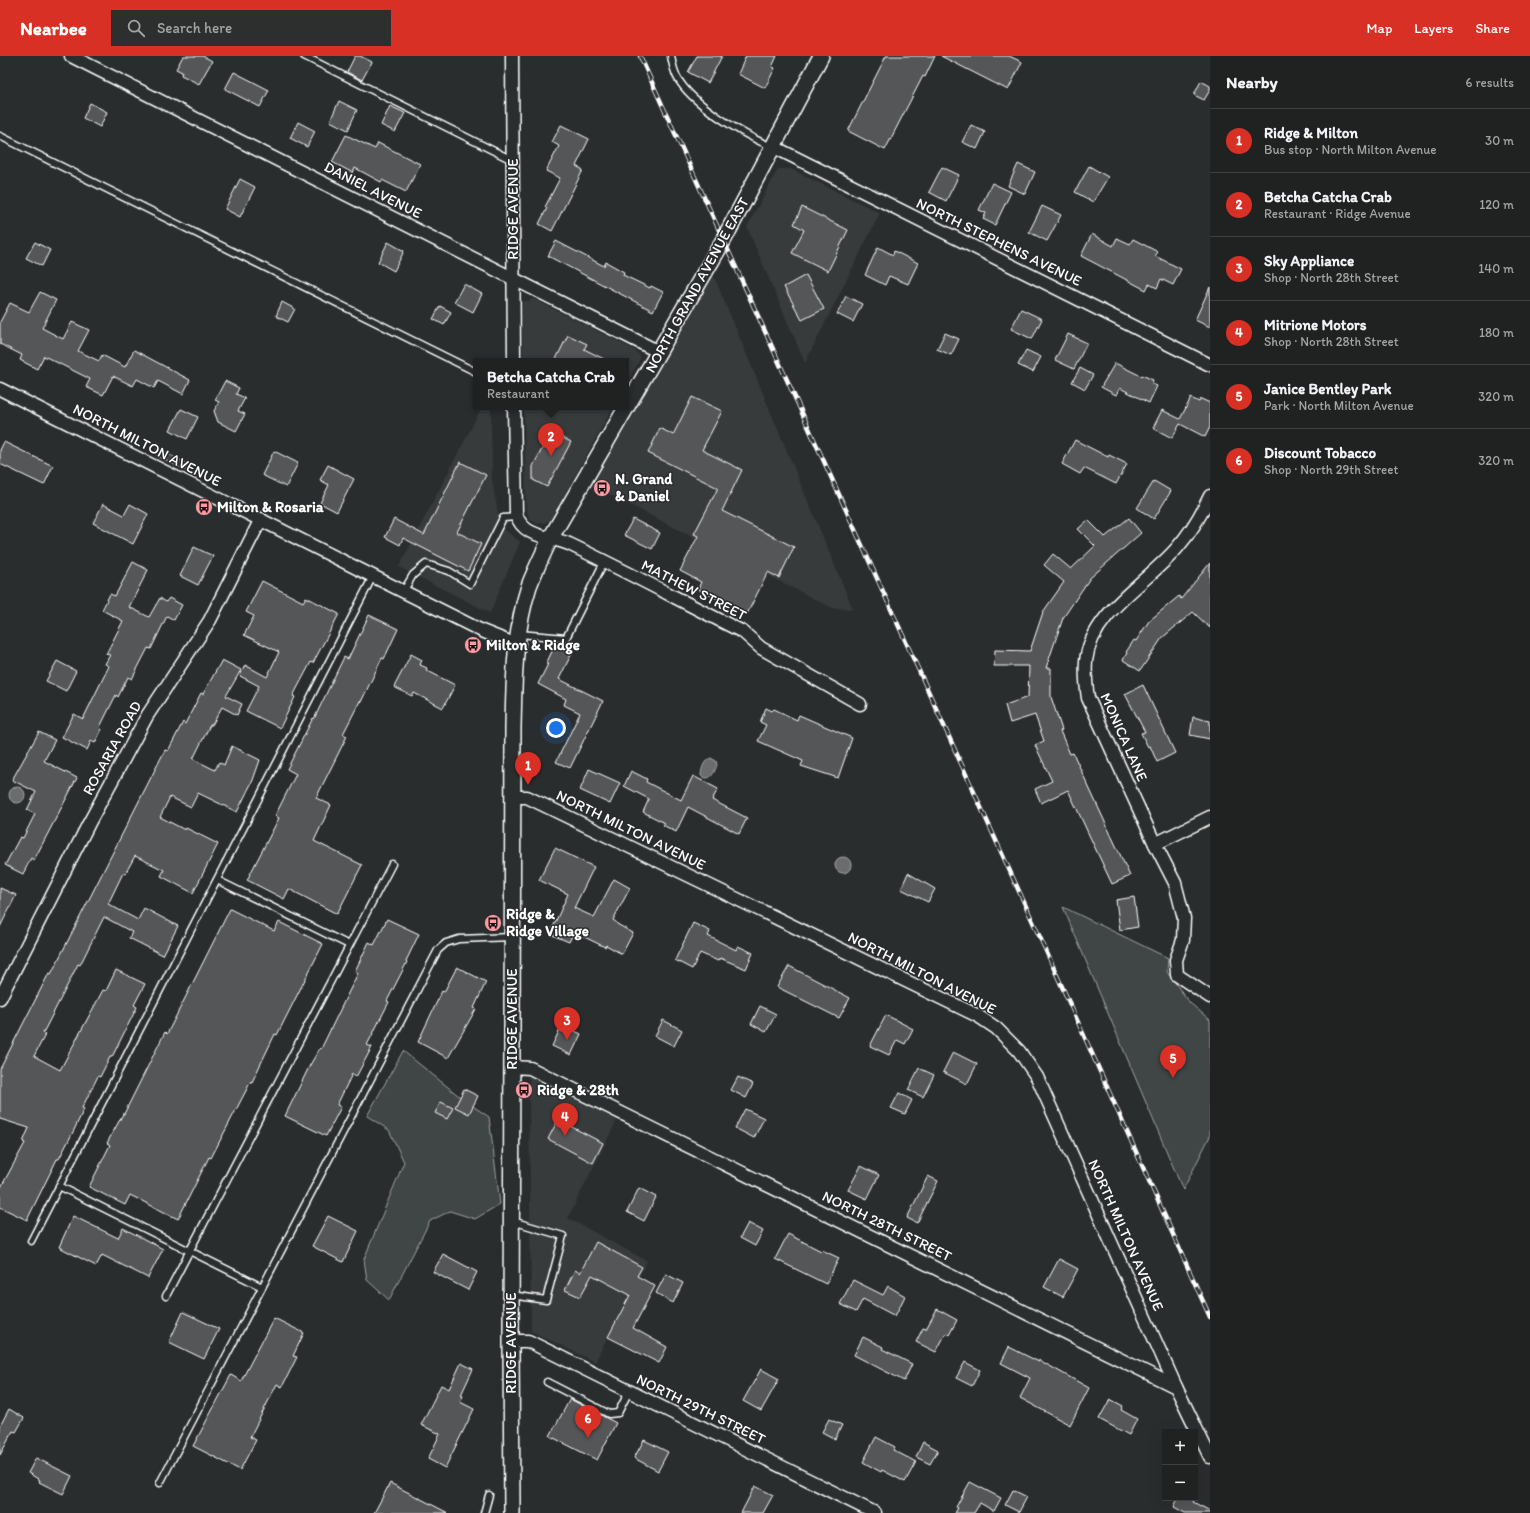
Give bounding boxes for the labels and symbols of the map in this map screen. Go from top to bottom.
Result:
street label: DANIEL AVENUE [321,158,425,222]
street label: RIDGE AVENUE [504,158,522,260]
street label: NORTH GRAND AVENUE EAST [641,194,753,376]
street label: NORTH STEPHENS AVENUE [913,194,1085,290]
street label: NORTH MILTON AVENUE [70,400,224,490]
pin: 2 [538,423,564,456]
place label: N. Grand & Daniel [615,470,673,505]
bus stop icon: N. Grand & Daniel [592,478,612,498]
bus stop icon: Milton & Rosaria [194,497,214,517]
place label: Milton & Rosaria [217,498,324,516]
street label: MATHEW STREET [638,556,750,625]
bus stop icon: Milton & Ridge [463,635,483,655]
place label: Milton & Ridge [486,636,580,655]
street label: MONICA LANE [1096,690,1152,784]
street label: ROSARIA ROAD [79,698,145,798]
your location [546,718,566,738]
pin: 1 [515,752,541,785]
street label: NORTH MILTON AVENUE [553,786,709,874]
place label: Ridge & Ridge Village [506,905,589,941]
bus stop icon: Ridge & Ridge Village [483,913,503,933]
street label: NORTH MILTON AVENUE [845,928,999,1018]
street label: RIDGE AVENUE [503,968,521,1070]
pin: 3 [554,1007,580,1040]
pin: 5 [1160,1045,1186,1078]
bus stop icon: Ridge & 28th [514,1080,534,1100]
place label: Ridge & 28th [537,1081,619,1100]
pin: 4 [552,1103,578,1136]
street label: NORTH MILTON AVENUE [1084,1156,1168,1314]
street label: NORTH 28TH STREET [819,1187,955,1265]
street label: RIDGE AVENUE [502,1292,520,1394]
street label: NORTH 29TH STREET [633,1370,769,1448]
pin: 6 [575,1405,601,1438]

